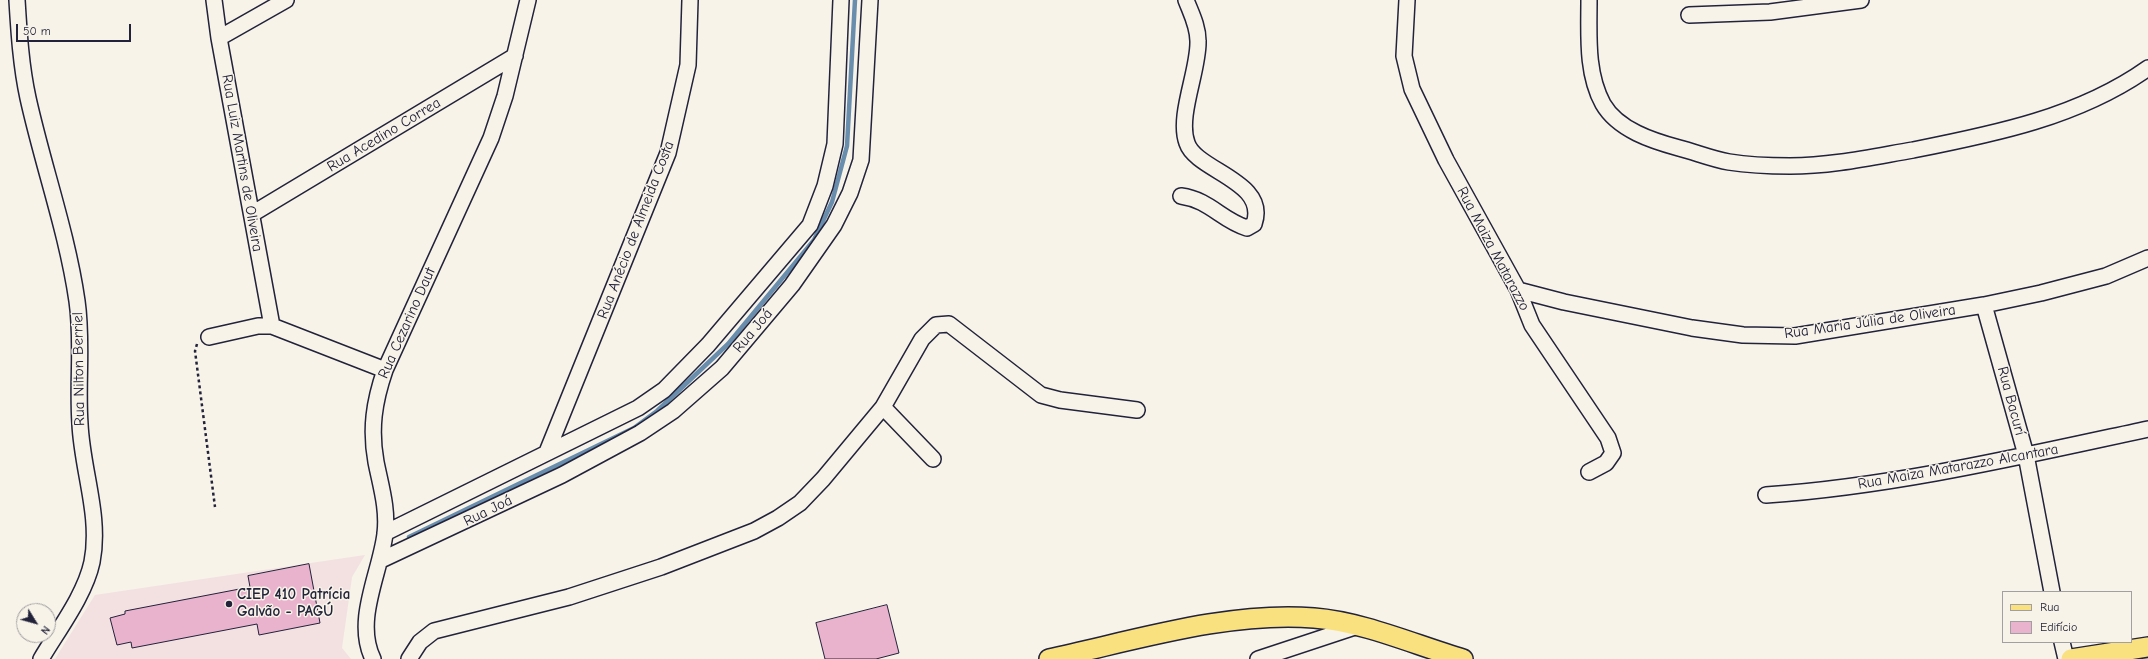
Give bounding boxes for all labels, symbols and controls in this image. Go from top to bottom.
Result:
scale bar [18,16,133,42]
text: 50 m [23,24,51,38]
street label: Rua Luiz Martins de Oliveira [218,73,266,253]
street label: Rua Acedino Correa [324,94,444,176]
street label: Rua Anécio de Almeida Costa [594,139,678,321]
street label: Rua Maiza Matarazzo [1453,184,1533,314]
street label: Rua Cezarino Daut [374,265,440,381]
street label: Rua Maria Júlia de Oliveira [1783,301,1957,343]
street label: Rua Joá [729,305,777,357]
street label: Rua Nilton Berriel [69,312,89,426]
street label: Rua Bacurí [1993,365,2029,437]
street label: Rua Maiza Matarazzo Alcantara [1856,440,2060,494]
street label: Rua Joá [461,492,515,530]
place label: CIEP 410 Patrícia Galvão - PAGÚ [237,586,350,621]
legend [2002,591,2132,643]
marker: CIEP 410 Patrícia Galvão - PAGÚ [224,599,234,609]
text: Rua [2040,600,2059,614]
north arrow [16,603,56,643]
text: Edifício [2040,620,2077,634]
text: N [38,623,53,637]

